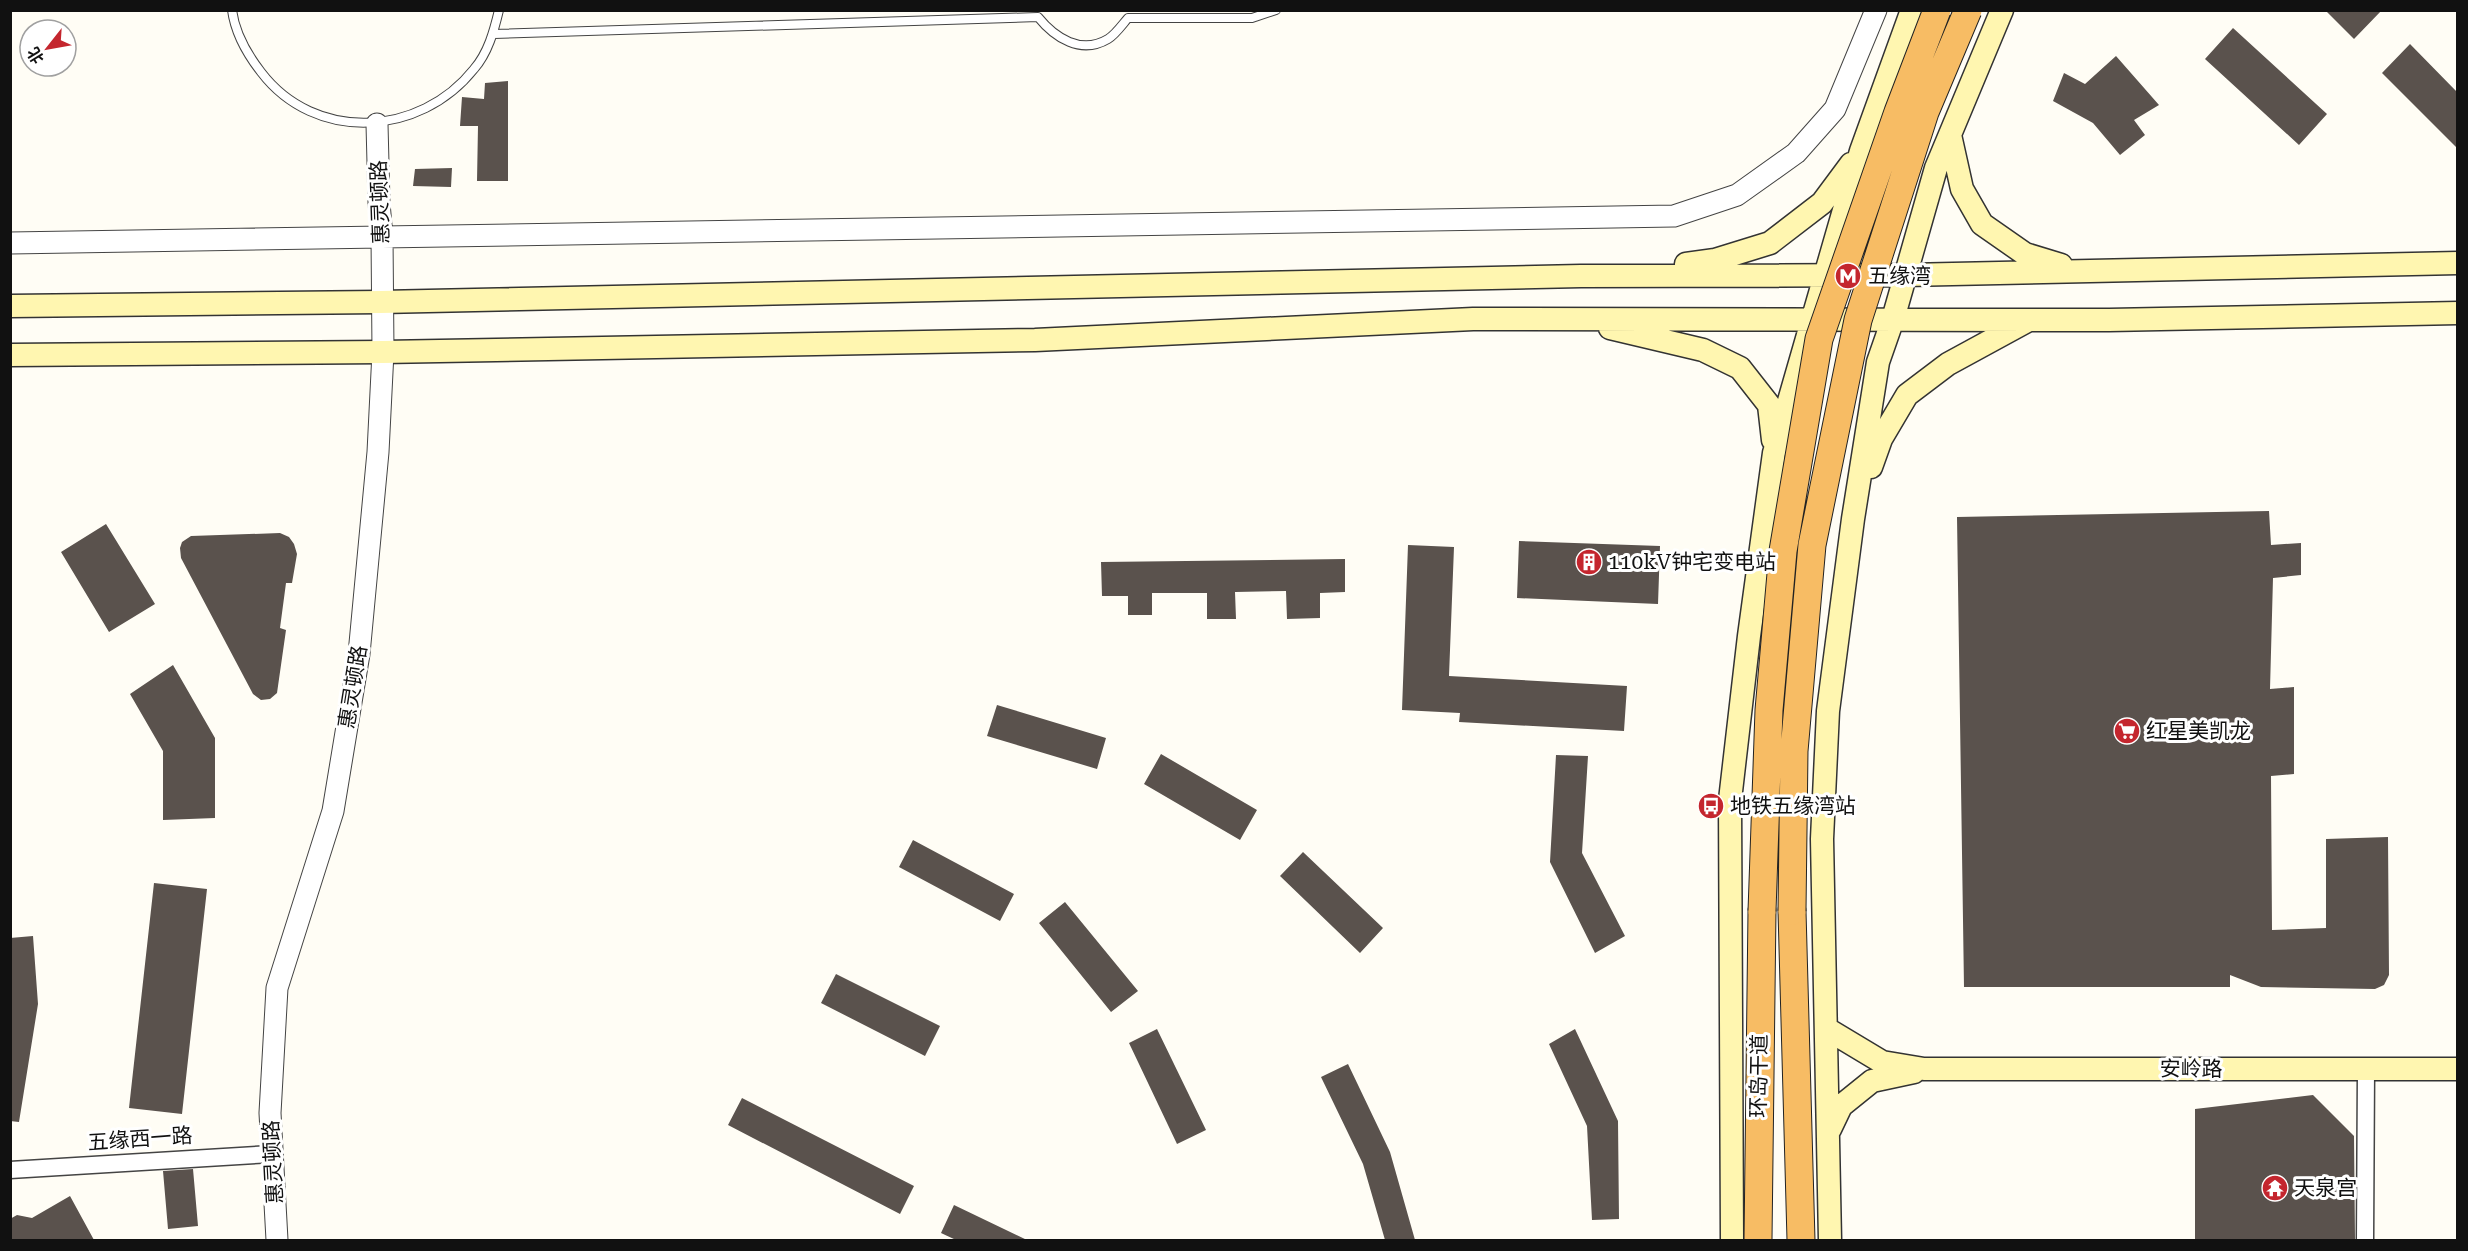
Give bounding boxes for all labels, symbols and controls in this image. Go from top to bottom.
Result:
north arrow [18,18,78,78]
text: 北 [23,44,48,67]
street label: 惠灵顿路 [367,160,393,244]
metro station icon: 五缘湾 [1833,261,1863,291]
place label: 五缘湾 [1868,264,1931,288]
building icon: 110kV钟宅变电站 [1574,547,1604,577]
place label: 110kV钟宅变电站 [1608,550,1776,574]
street label: 惠灵顿路 [335,644,371,730]
supermarket icon: 红星美凯龙 [2112,716,2142,746]
place label: 红星美凯龙 [2146,719,2251,743]
bus stop icon: 地铁五缘湾站 [1696,791,1726,821]
place label: 地铁五缘湾站 [1730,794,1856,818]
street label: 环岛干道 [1746,1034,1772,1118]
street label: 安岭路 [2160,1057,2223,1081]
street label: 惠灵顿路 [259,1119,287,1205]
street label: 五缘西一路 [87,1123,193,1155]
temple icon: 天泉宫 [2260,1173,2290,1203]
place label: 天泉宫 [2294,1176,2357,1200]

